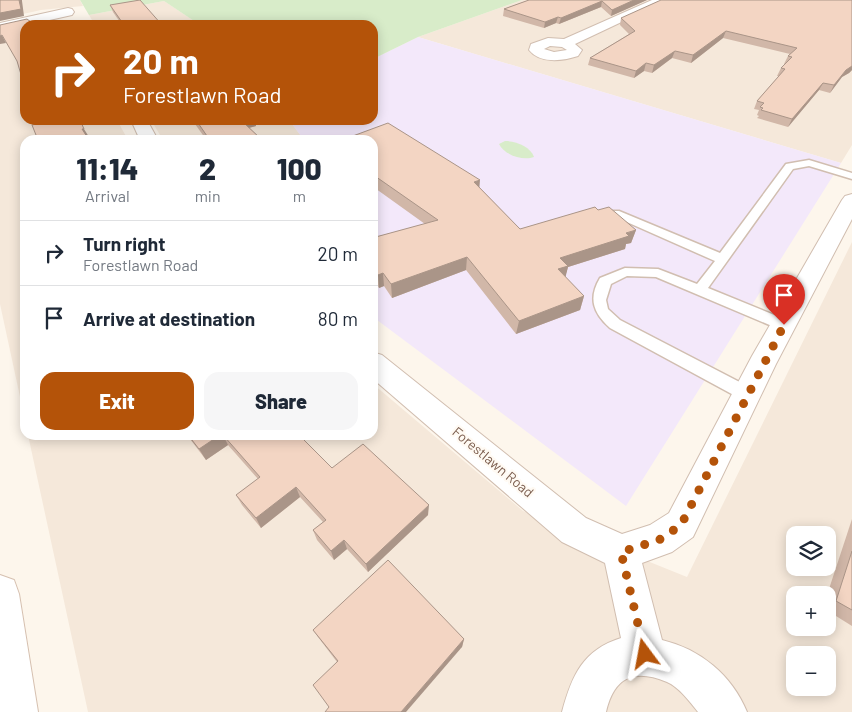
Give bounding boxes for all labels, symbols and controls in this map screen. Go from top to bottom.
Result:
text: 20 m [123,39,199,81]
icon: right [40,40,105,105]
text: Forestlawn Road [123,81,282,107]
text: 11:14 [76,150,138,186]
text: 2 [199,150,216,186]
text: 100 [277,150,322,186]
text: Arrival [85,186,130,205]
text: min [195,186,221,205]
text: m [293,186,306,205]
text: Turn right [83,232,165,255]
icon: right [40,239,68,267]
text: 20 m [318,242,358,265]
text: Forestlawn Road [83,255,198,274]
pin [763,274,805,325]
icon: arrive [770,281,798,309]
icon: arrive [40,304,68,332]
text: Arrive at destination [83,307,255,330]
text: 80 m [318,307,358,330]
button: Exit [40,372,194,430]
button: Share [204,372,358,430]
street label: Forestlawn Road [449,423,537,501]
map controls [786,526,836,696]
button: layers [786,526,836,576]
button: + [786,586,836,636]
position arrow [618,627,670,679]
button: − [786,646,836,696]

